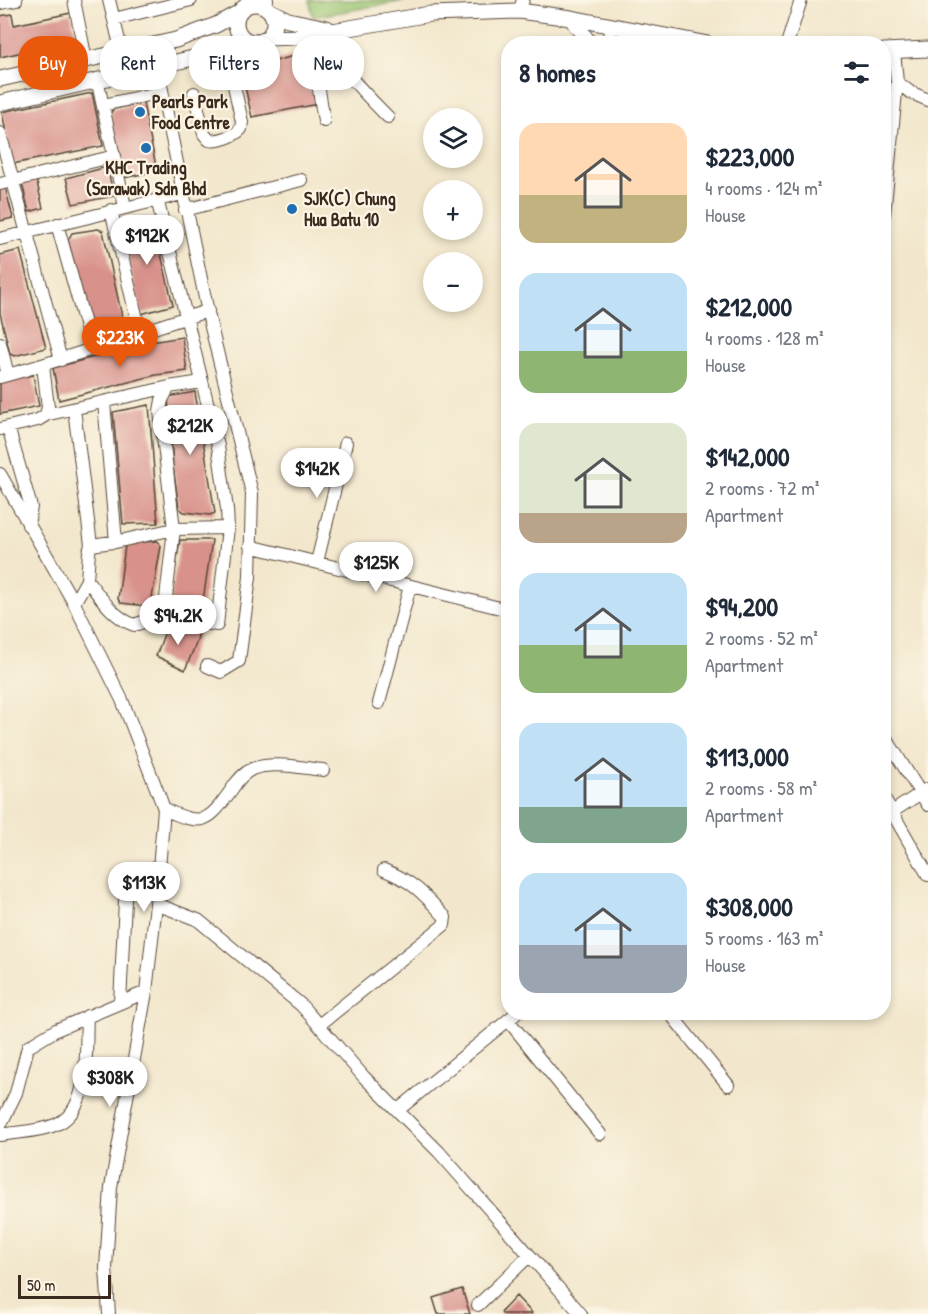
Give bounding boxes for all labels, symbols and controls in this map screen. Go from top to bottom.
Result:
chip: Buy [18,36,88,90]
chip: Rent [100,36,177,90]
chip: Filters [189,36,280,90]
chip: New [292,36,364,90]
text: 8 homes [519,55,596,90]
icon: filters [840,56,873,89]
place label: Pearls Park Food Centre [151,89,231,135]
marker: Pearls Park Food Centre [133,105,147,119]
map controls [423,108,483,312]
button: layers [423,108,483,168]
text: $223,000 [705,139,794,174]
marker: KHC Trading (Sarawak) Sdn Bhd [139,141,153,155]
icon: home [567,147,639,219]
place label: KHC Trading (Sarawak) Sdn Bhd [86,155,206,201]
text: 4 rooms · 124 m² [705,174,822,201]
button: + [423,180,483,240]
place label: SJK(C) Chung Hua Batu 10 [304,186,396,232]
text: House [705,201,746,228]
marker: SJK(C) Chung Hua Batu 10 [285,202,299,216]
pin: $192K [105,215,189,266]
text: $192K [125,221,169,248]
button: − [423,252,483,312]
text: $212,000 [705,289,792,324]
icon: home [567,297,639,369]
pin: $223K [78,317,162,368]
text: $223K [96,323,144,350]
text: 4 rooms · 128 m² [705,324,824,351]
text: House [705,351,746,378]
pin: $212K [148,405,232,456]
text: $212K [167,411,213,438]
text: $142,000 [705,439,790,474]
icon: home [567,447,639,519]
pin: $142K [275,448,359,499]
text: $142K [295,454,339,481]
text: 2 rooms · 72 m² [705,474,819,501]
text: Apartment [705,501,783,528]
pin: $125K [334,542,418,593]
text: $125K [353,548,399,575]
text: $94,200 [705,589,778,624]
pin: $94.2K [129,595,227,646]
icon: home [567,597,639,669]
text: $94.2K [153,601,203,628]
text: 2 rooms · 52 m² [705,624,818,651]
text: Apartment [705,651,783,678]
text: $113,000 [705,739,789,774]
icon: home [567,747,639,819]
text: 2 rooms · 58 m² [705,774,817,801]
text: Apartment [705,801,783,828]
pin: $113K [102,862,186,913]
text: $113K [122,868,166,895]
text: $308,000 [705,889,793,924]
icon: home [567,897,639,969]
text: 5 rooms · 163 m² [705,924,823,951]
text: House [705,951,746,978]
pin: $308K [68,1057,152,1108]
text: $308K [86,1063,134,1090]
scale bar [18,1272,111,1300]
text: 50 m [27,1274,56,1296]

